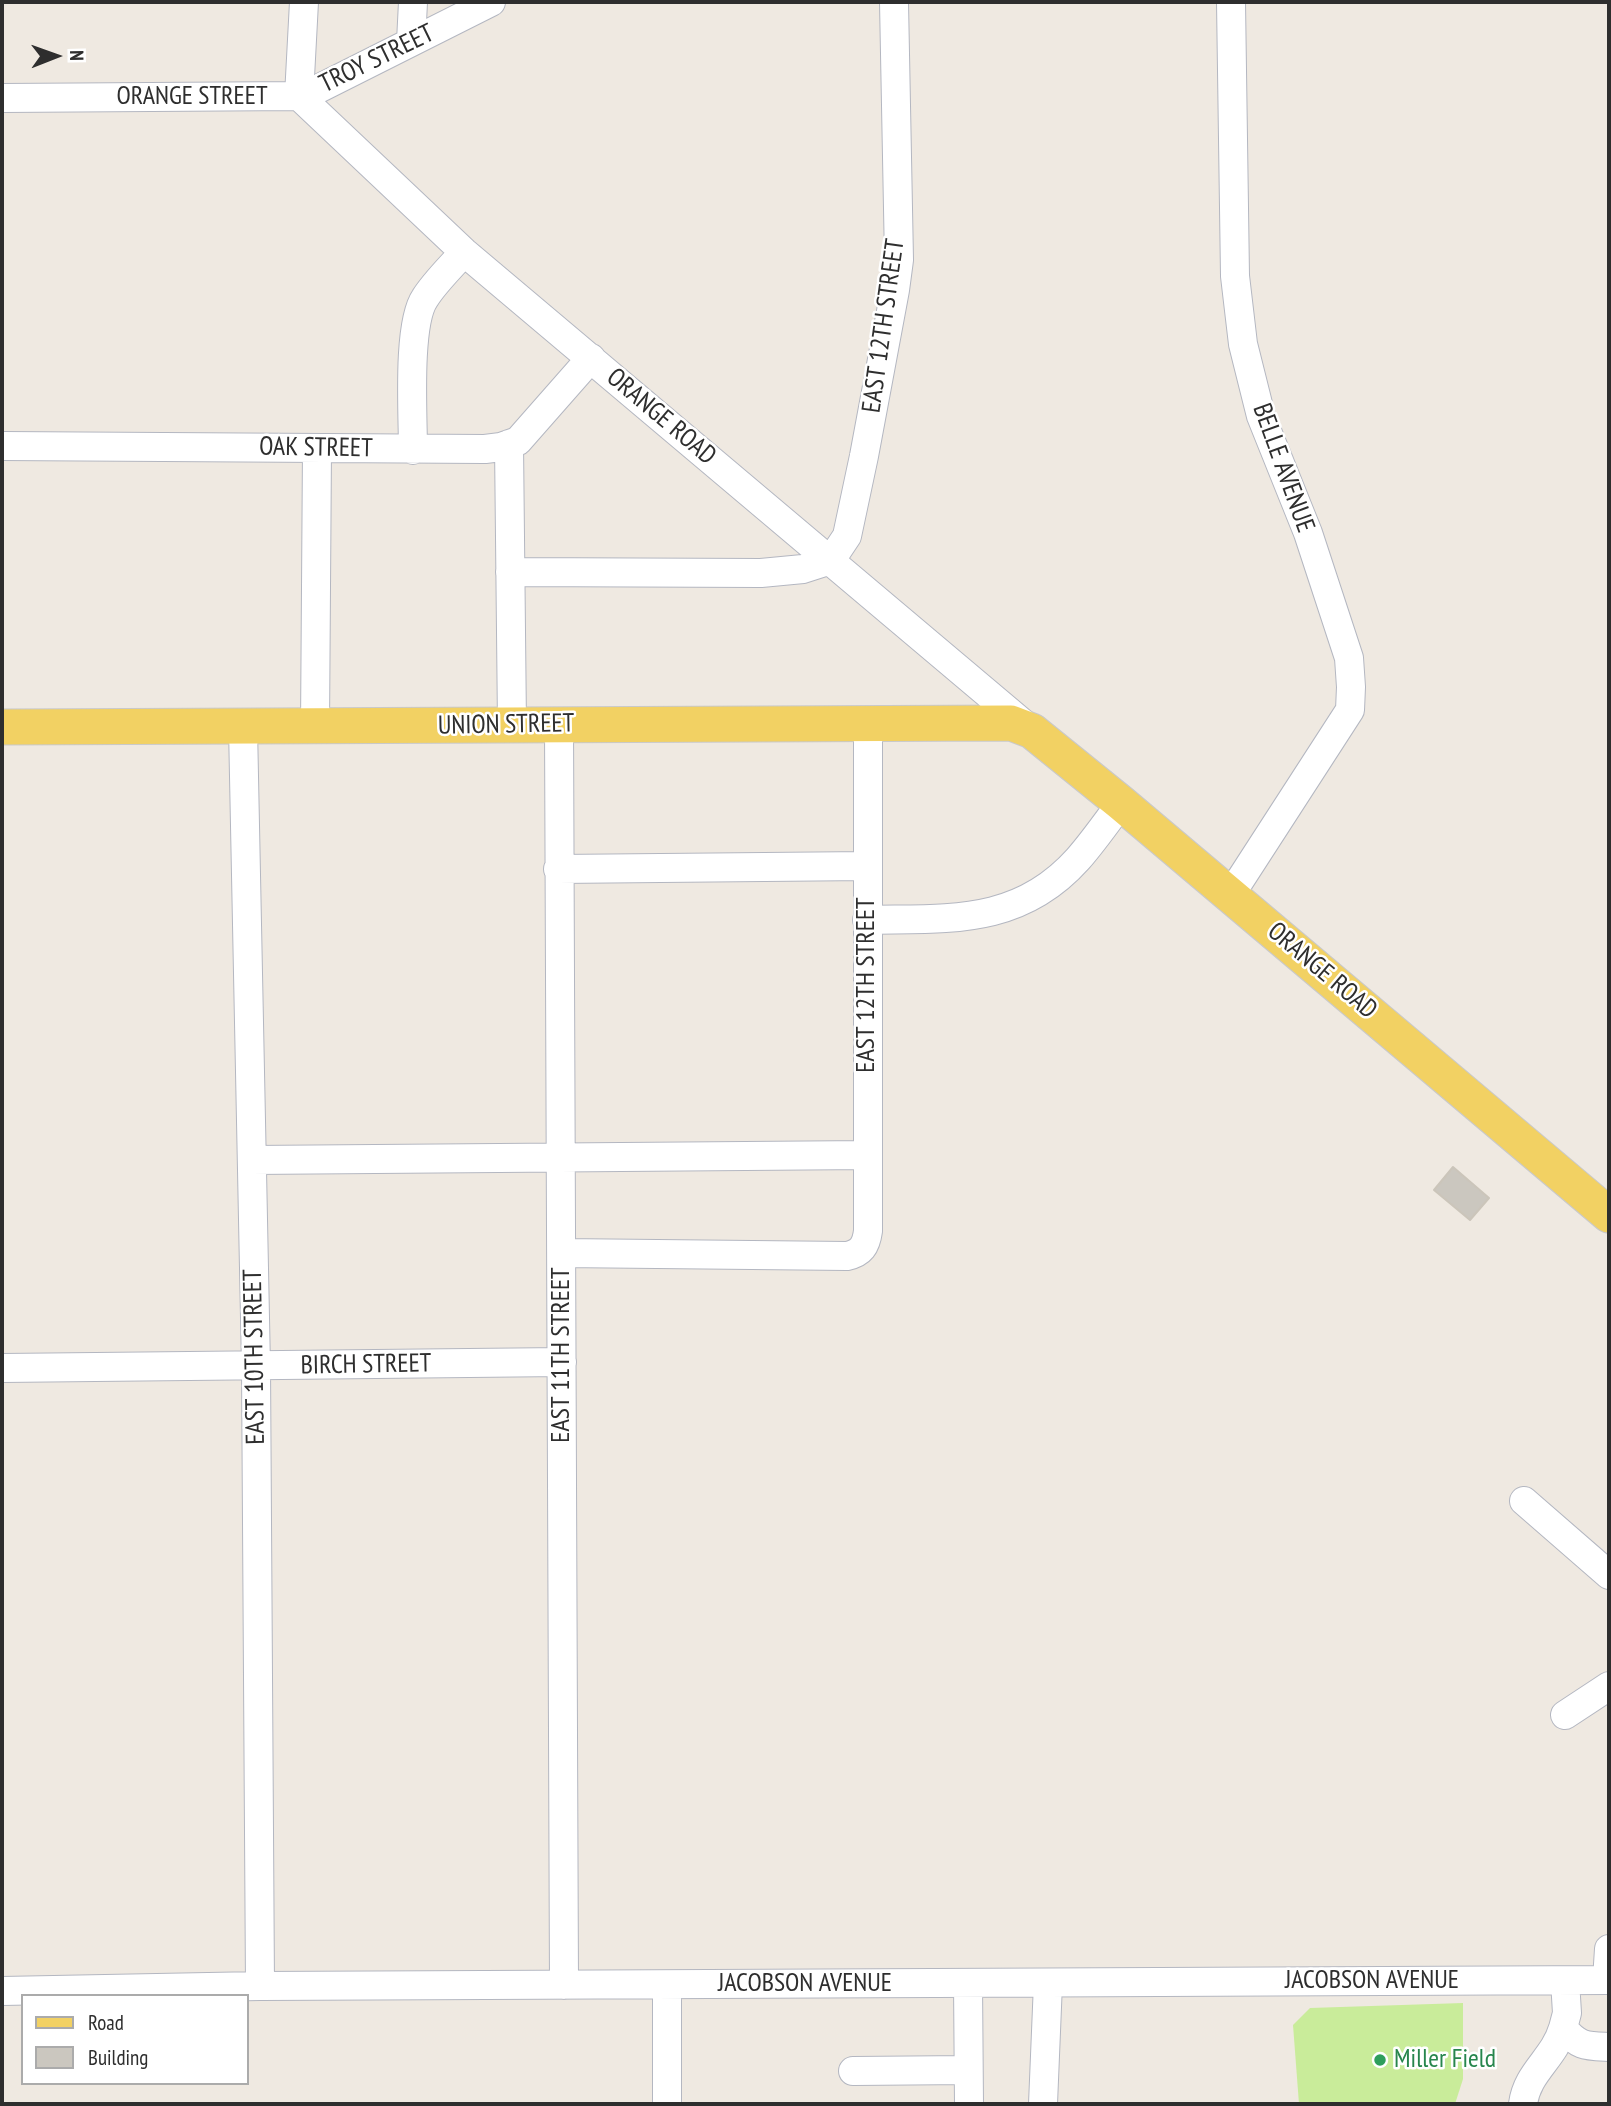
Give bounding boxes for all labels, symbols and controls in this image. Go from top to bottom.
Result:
street label: TROY STREET [315,18,439,100]
north arrow [21,21,91,91]
text: N [65,50,89,61]
street label: ORANGE STREET [116,81,268,113]
street label: EAST 12TH STREET [856,237,912,415]
street label: ORANGE ROAD [600,362,722,472]
street label: BELLE AVENUE [1245,399,1321,537]
street label: OAK STREET [259,431,373,465]
street label: UNION STREET [437,708,575,742]
street label: EAST 12TH STREET [851,897,883,1073]
street label: ORANGE ROAD [1261,916,1383,1026]
street label: EAST 11TH STREET [546,1267,578,1443]
street label: EAST 10TH STREET [238,1269,272,1445]
street label: BIRCH STREET [300,1348,432,1382]
street label: JACOBSON AVENUE [1285,1965,1459,1997]
street label: JACOBSON AVENUE [718,1968,892,2000]
legend [21,1994,248,2085]
text: Road [88,2009,124,2036]
text: Building [88,2044,148,2071]
place label: Miller Field [1394,2044,1496,2076]
marker: Miller Field [1372,2052,1388,2068]

